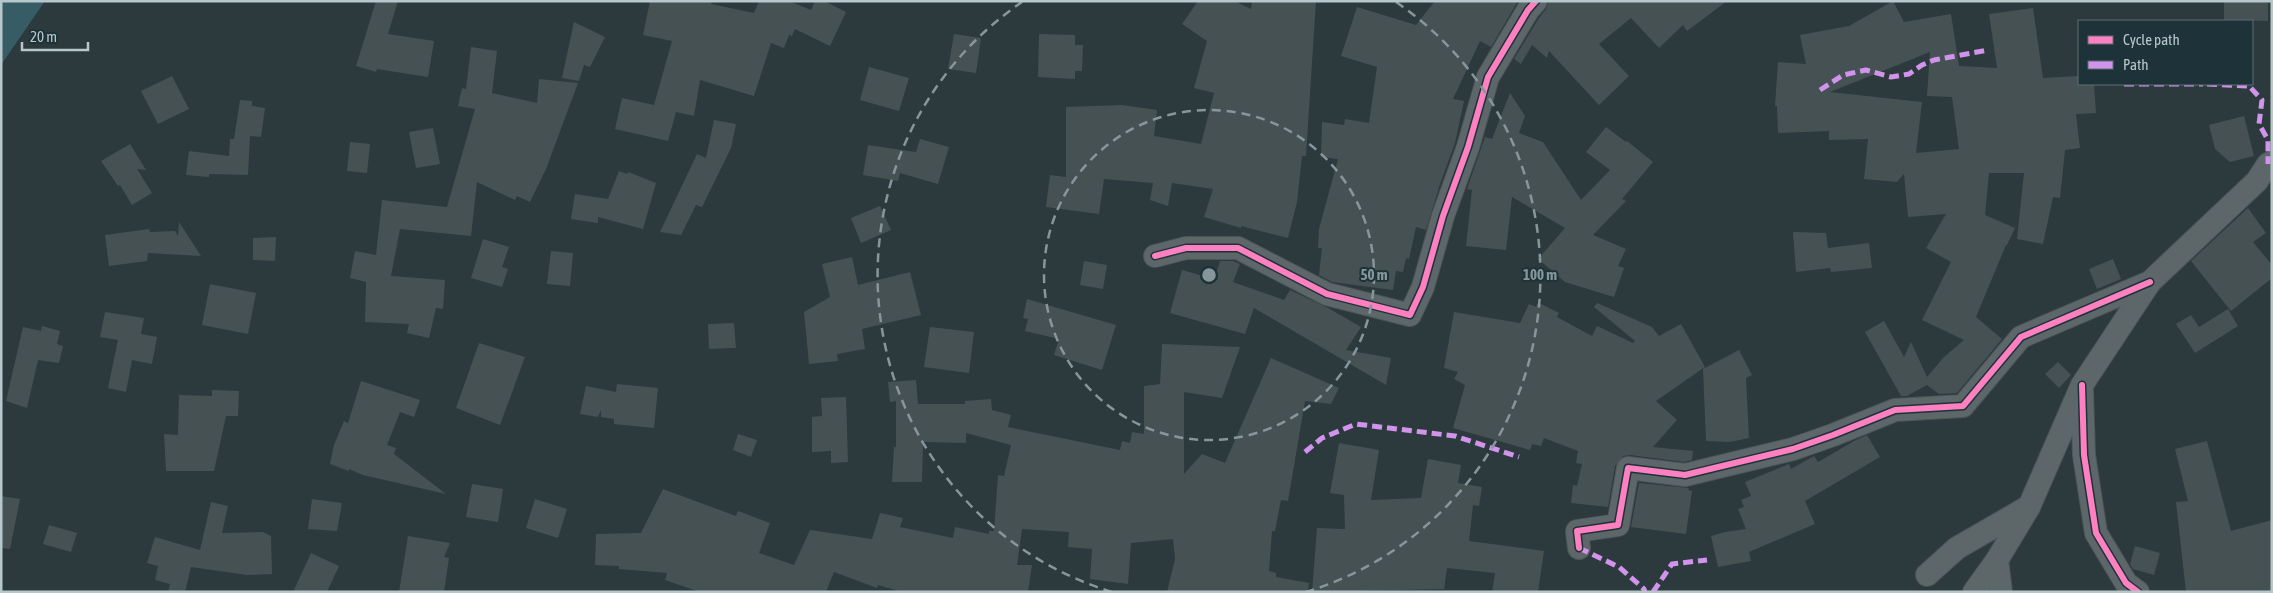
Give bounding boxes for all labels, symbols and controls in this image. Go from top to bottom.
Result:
scale bar [22,20,89,52]
legend [2078,20,2253,85]
text: 20 m [30,28,57,45]
text: Cycle path [2123,31,2180,48]
text: Path [2123,56,2149,73]
centre of rings [1200,266,1218,284]
text: 50 m [1361,266,1388,283]
text: 100 m [1523,266,1557,283]

